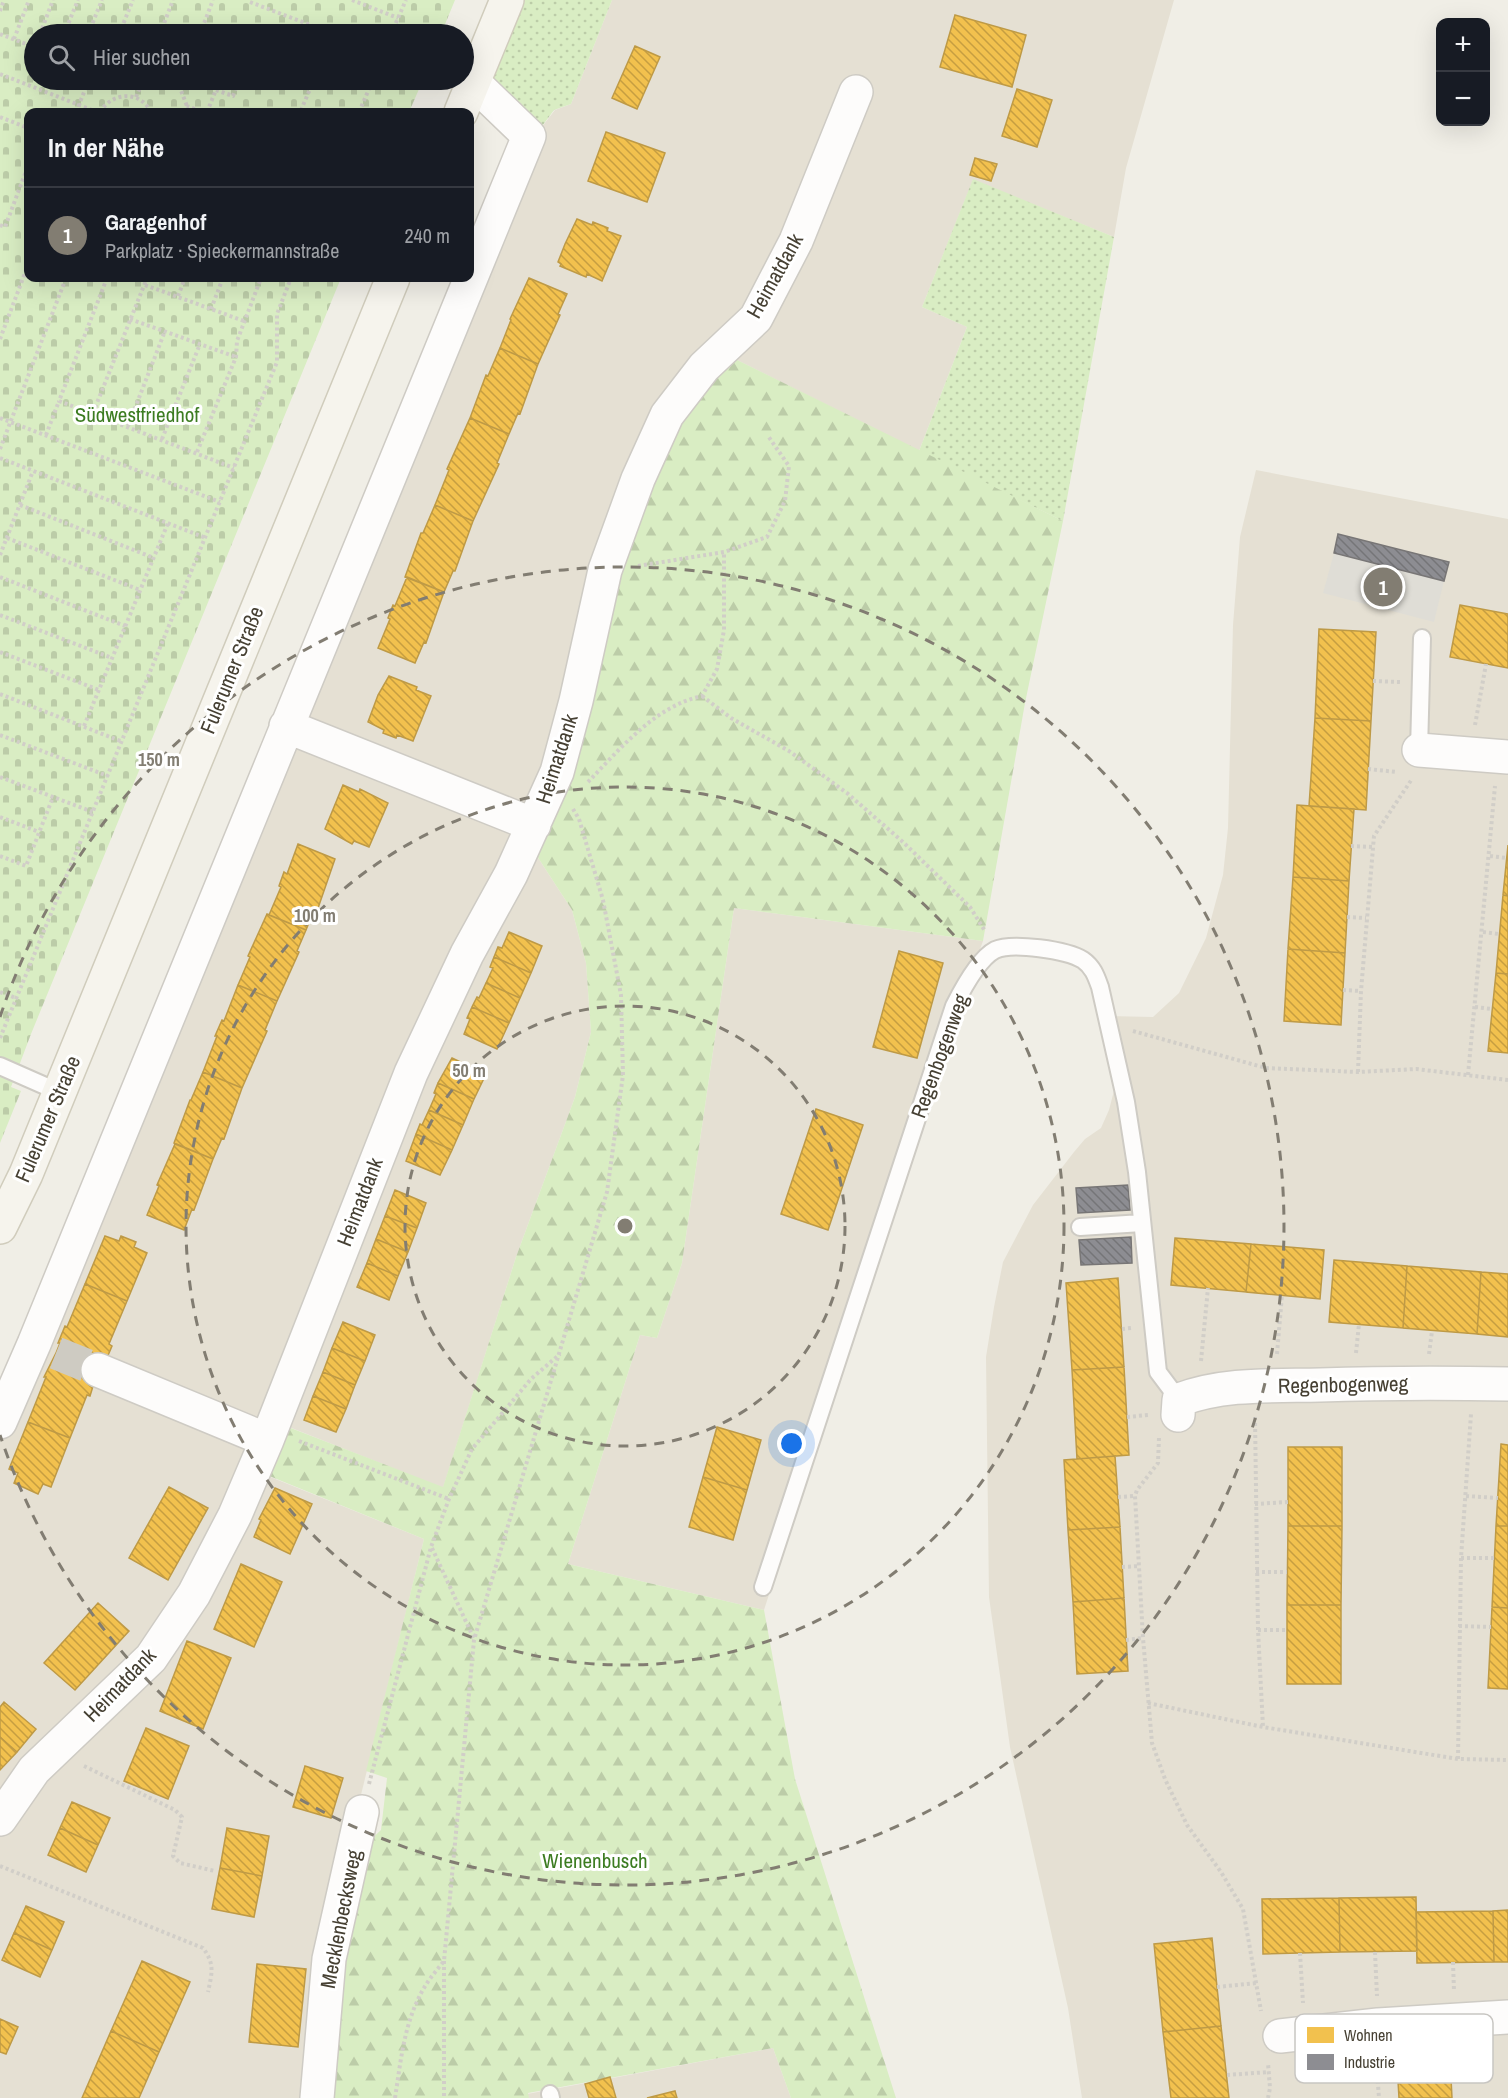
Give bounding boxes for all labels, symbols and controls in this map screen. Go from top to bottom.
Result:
map controls [1436,18,1490,126]
button: + [1436,18,1490,72]
search box [24,24,474,90]
icon: search [45,41,78,74]
text: Hier suchen [93,42,190,72]
button: − [1436,72,1490,126]
text: In der Nähe [48,130,164,165]
text: Garagenhof [105,207,206,237]
text: 1 [63,222,72,249]
text: 240 m [404,222,450,249]
street label: Heimatdank [739,228,810,323]
text: Parkplatz · Spieckermannstraße [105,237,339,264]
park label: Südwestfriedhof [75,400,199,429]
pin: 1 [1364,564,1402,610]
street label: Fulerumer Straße [193,602,270,738]
street label: Heimatdank [528,710,585,807]
text: 150 m [138,747,180,772]
text: 100 m [294,903,336,928]
street label: Regenbogenweg [904,989,976,1122]
street label: Fulerumer Straße [8,1051,87,1187]
text: 50 m [452,1058,486,1083]
street label: Heimatdank [329,1153,390,1250]
centre of rings [615,1216,635,1236]
street label: Regenbogenweg [1278,1369,1409,1400]
your location [777,1429,806,1458]
street label: Heimatdank [77,1641,163,1728]
park label: Wienenbusch [542,1846,648,1875]
street label: Mecklenbecksweg [313,1847,368,1991]
legend [1295,2014,1493,2083]
text: Wohnen [1344,2024,1393,2046]
text: Industrie [1344,2051,1395,2073]

